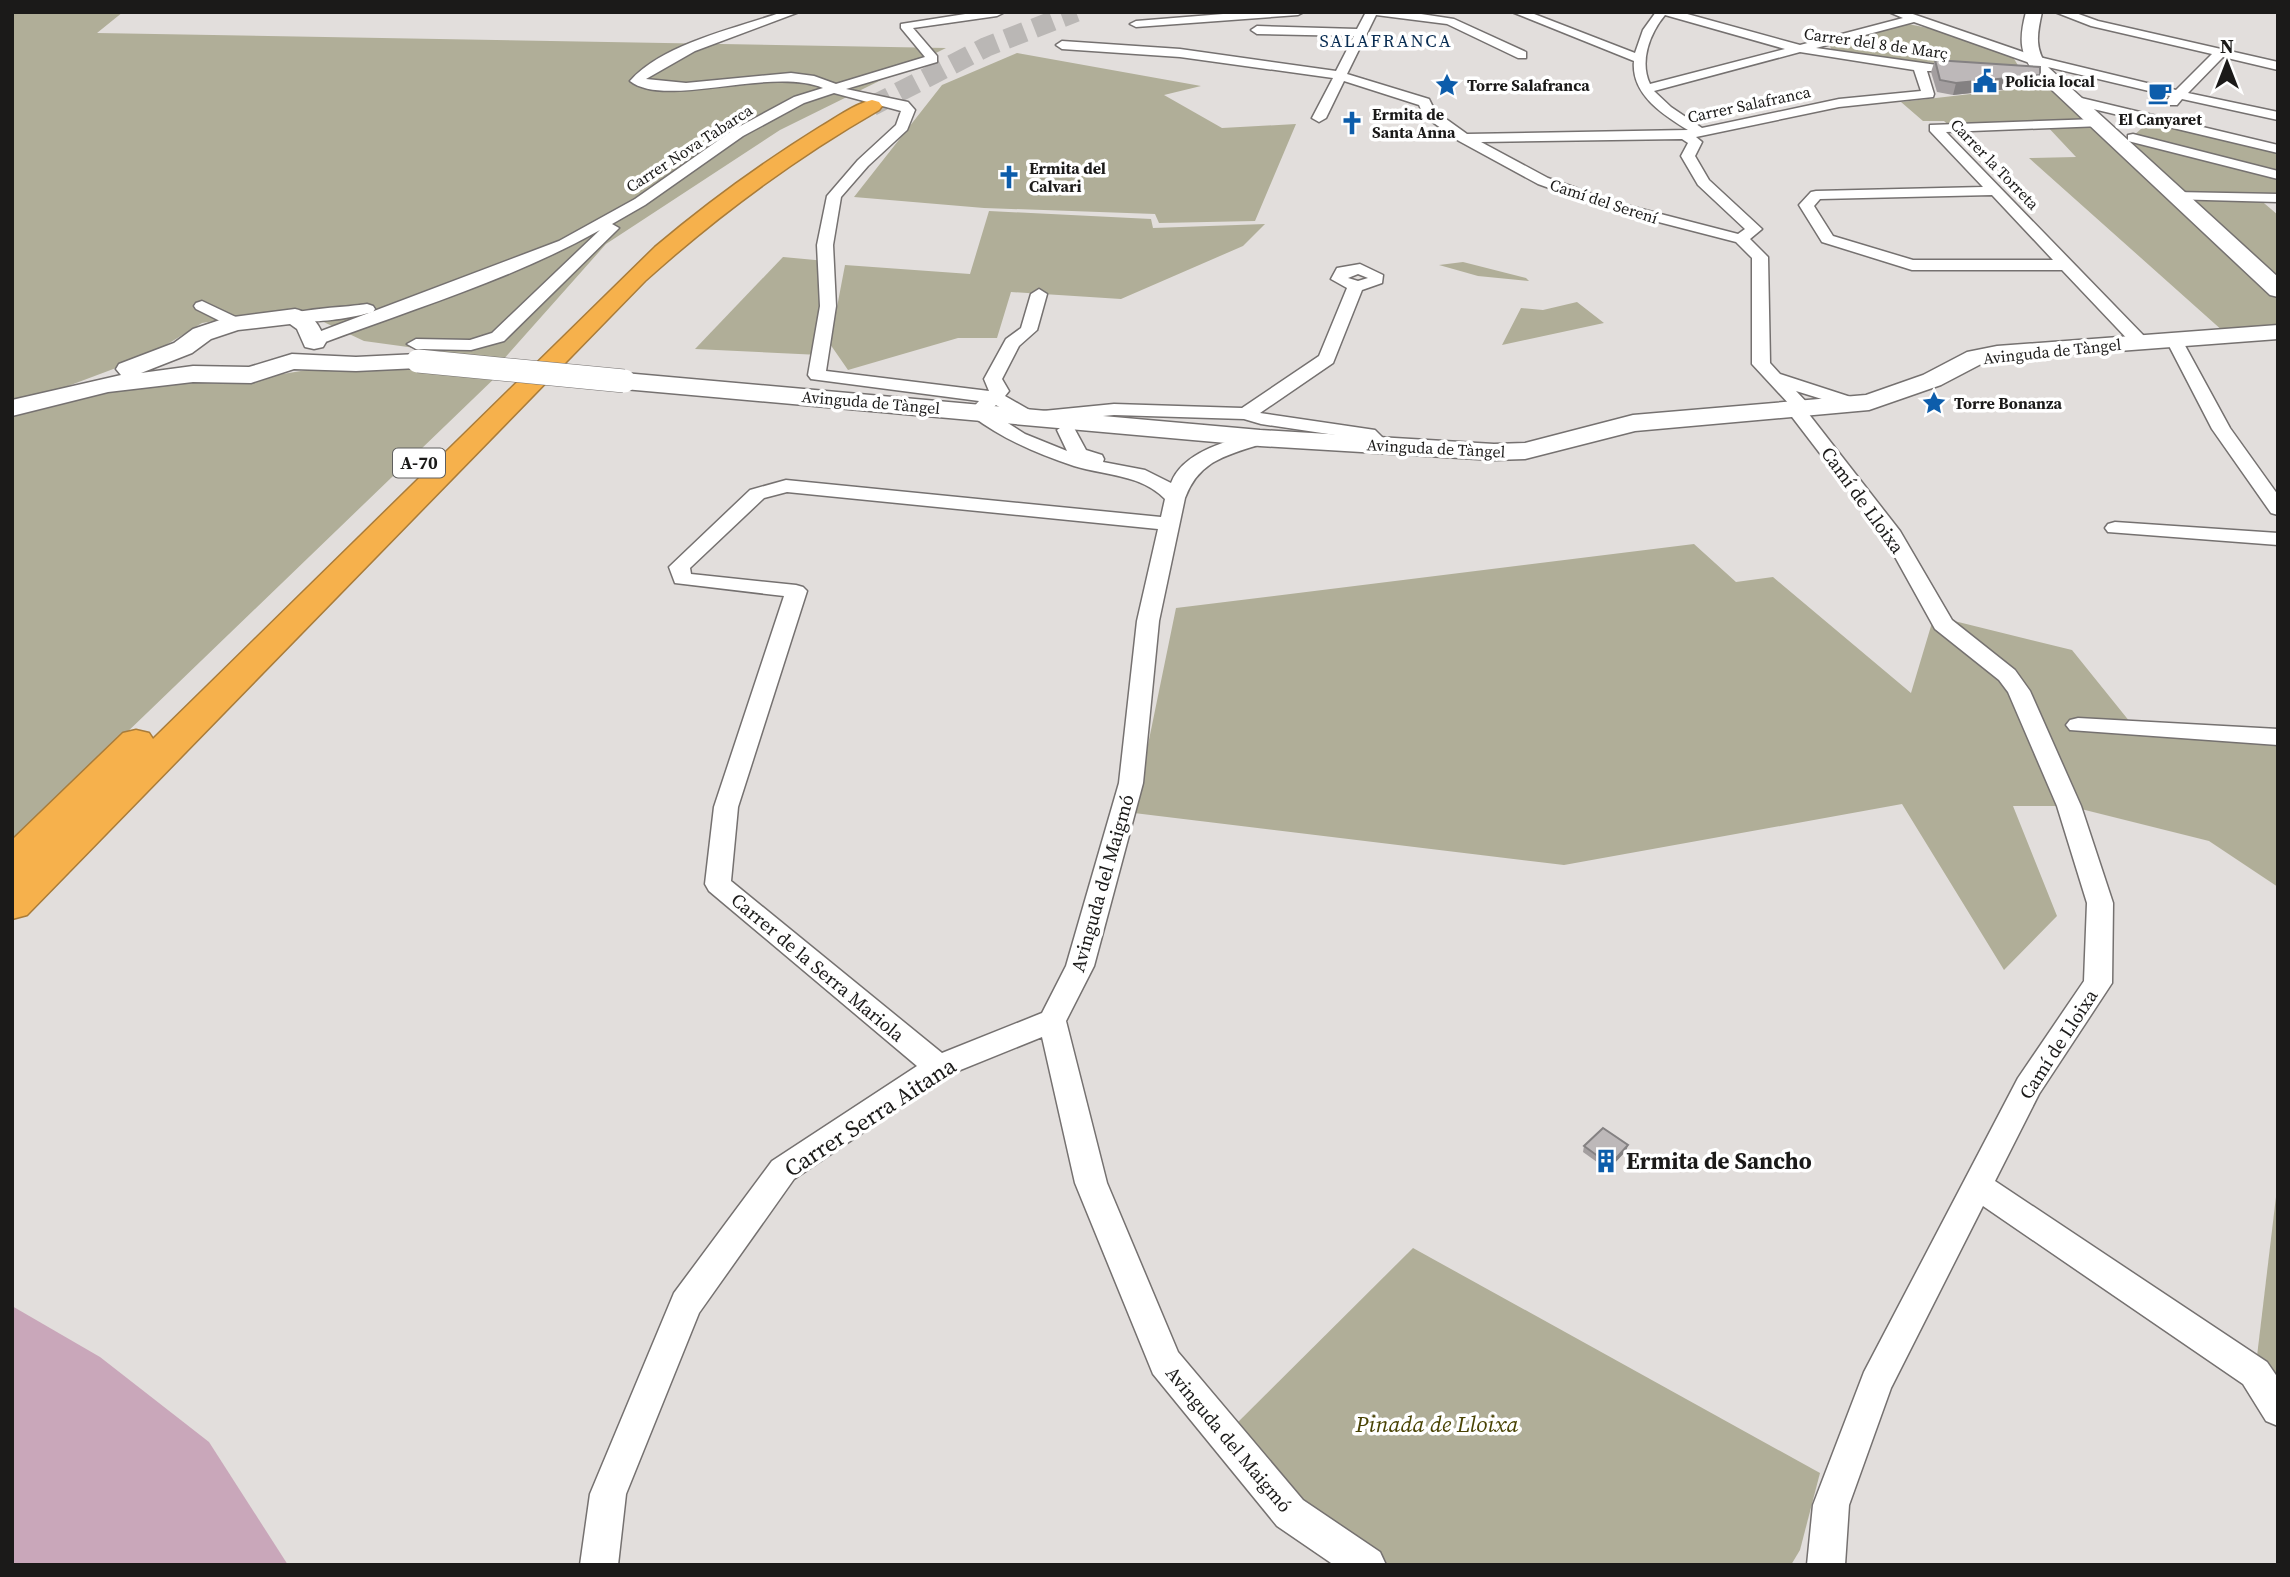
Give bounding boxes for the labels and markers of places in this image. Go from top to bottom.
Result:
public building icon: Policia local [1971,67,1999,95]
place label: Policia local [2005,70,2095,92]
place icon: Torre Salafranca [1433,71,1461,99]
place label: Torre Salafranca [1467,74,1590,96]
cafe icon: El Canyaret [2146,79,2174,107]
place label: Ermita de Santa Anna [1372,103,1456,143]
place label: El Canyaret [2118,108,2202,130]
church icon: Ermita de Santa Anna [1338,109,1366,137]
place label: Ermita del Calvari [1029,157,1106,197]
church icon: Ermita del Calvari [995,163,1023,191]
place icon: Torre Bonanza [1920,389,1948,417]
place label: Torre Bonanza [1954,392,2062,414]
place label: Ermita de Sancho [1626,1145,1812,1177]
building icon: Ermita de Sancho [1592,1147,1620,1175]

